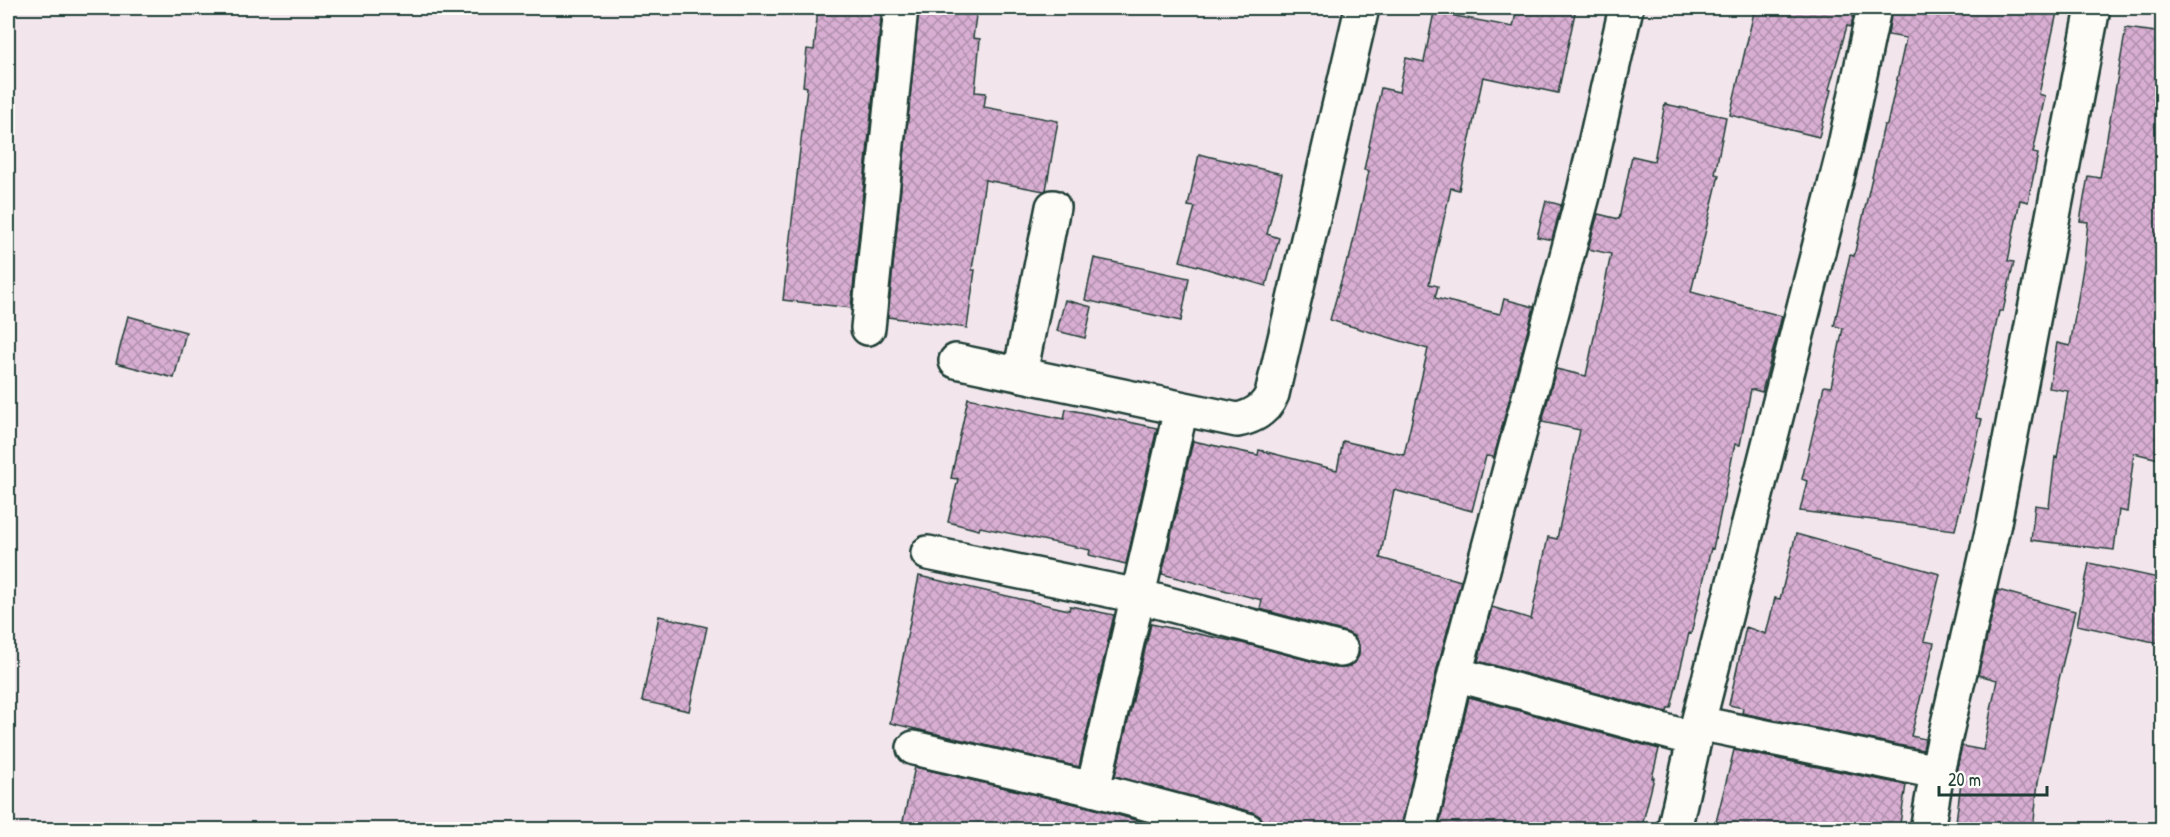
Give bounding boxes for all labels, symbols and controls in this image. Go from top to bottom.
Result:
scale bar [1939,759,2047,797]
text: 20 m [1948,767,1981,792]

